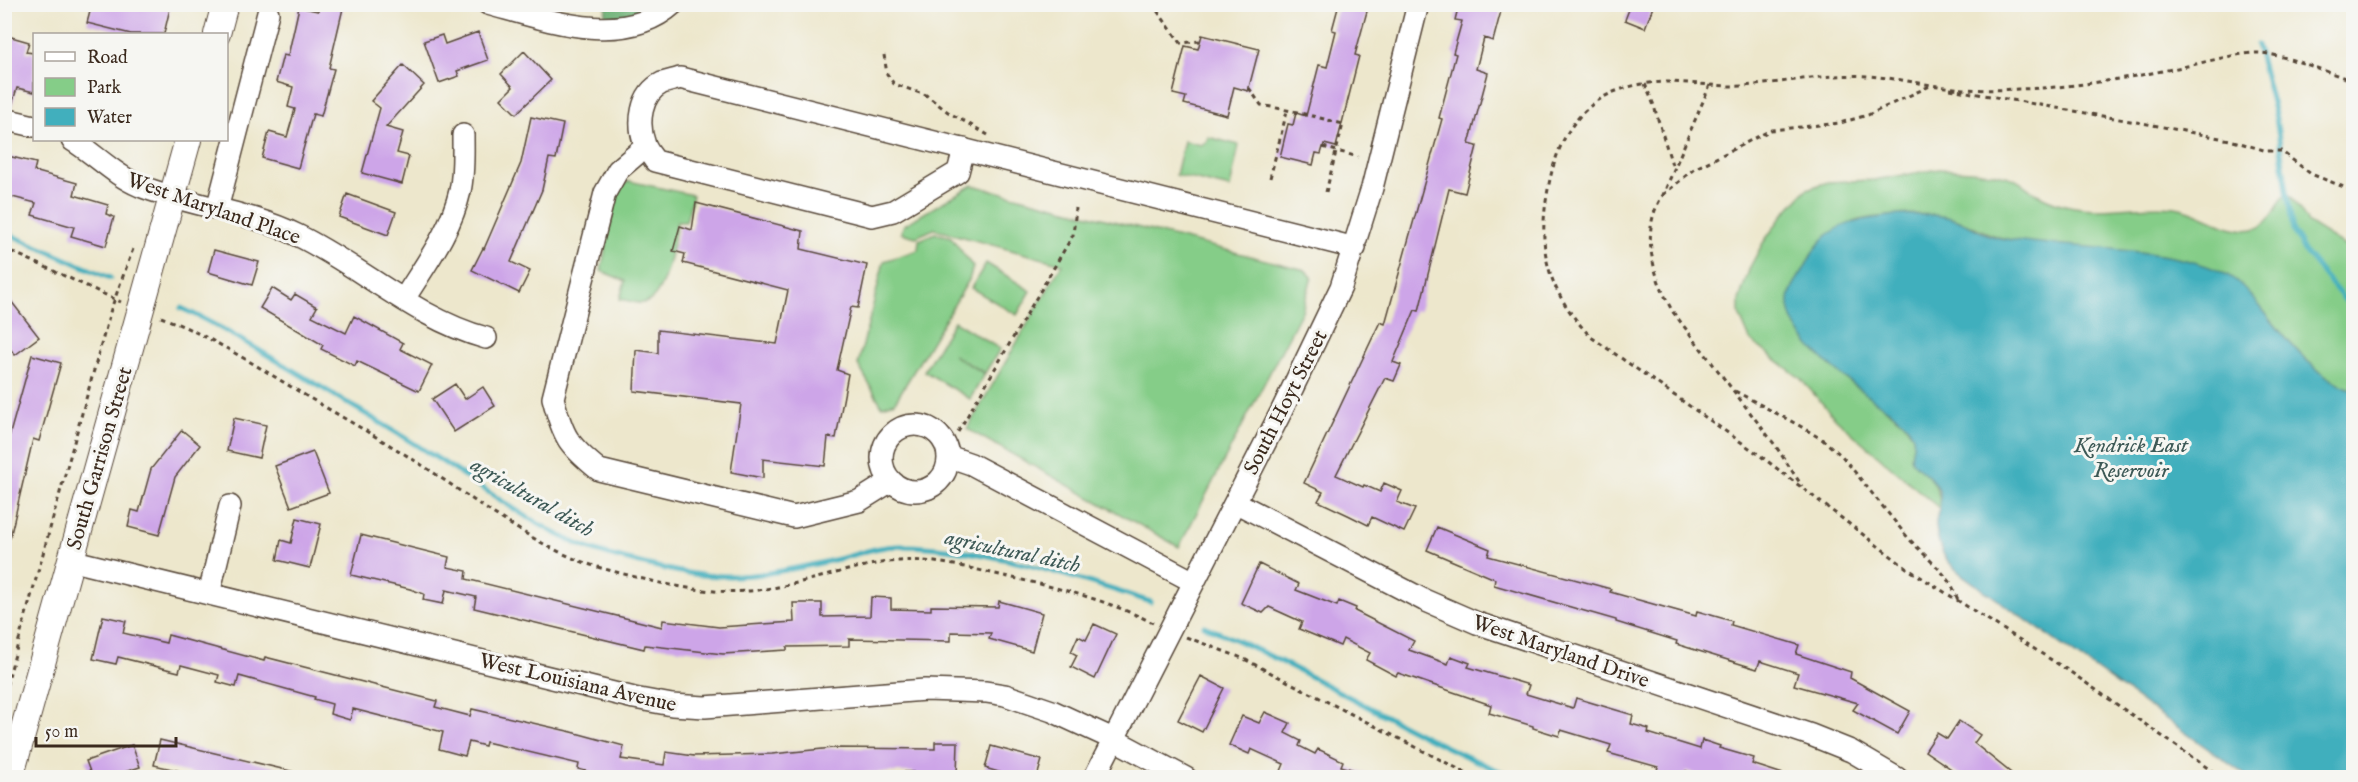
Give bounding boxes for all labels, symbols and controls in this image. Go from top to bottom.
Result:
legend [33,33,228,141]
text: Road [87,47,128,70]
text: Park [87,77,122,100]
text: Water [87,107,132,130]
street label: West Maryland Place [123,167,304,252]
street label: South Hoyt Street [1238,326,1334,480]
street label: South Garrison Street [61,364,140,553]
water label: Kendrick East Reservoir [2073,432,2189,485]
water label: agricultural ditch [465,451,599,544]
water label: agricultural ditch [941,524,1083,580]
street label: West Maryland Drive [1469,610,1653,695]
street label: West Louisiana Avenue [476,648,679,719]
scale bar [36,710,176,748]
text: 50 m [45,721,78,744]

